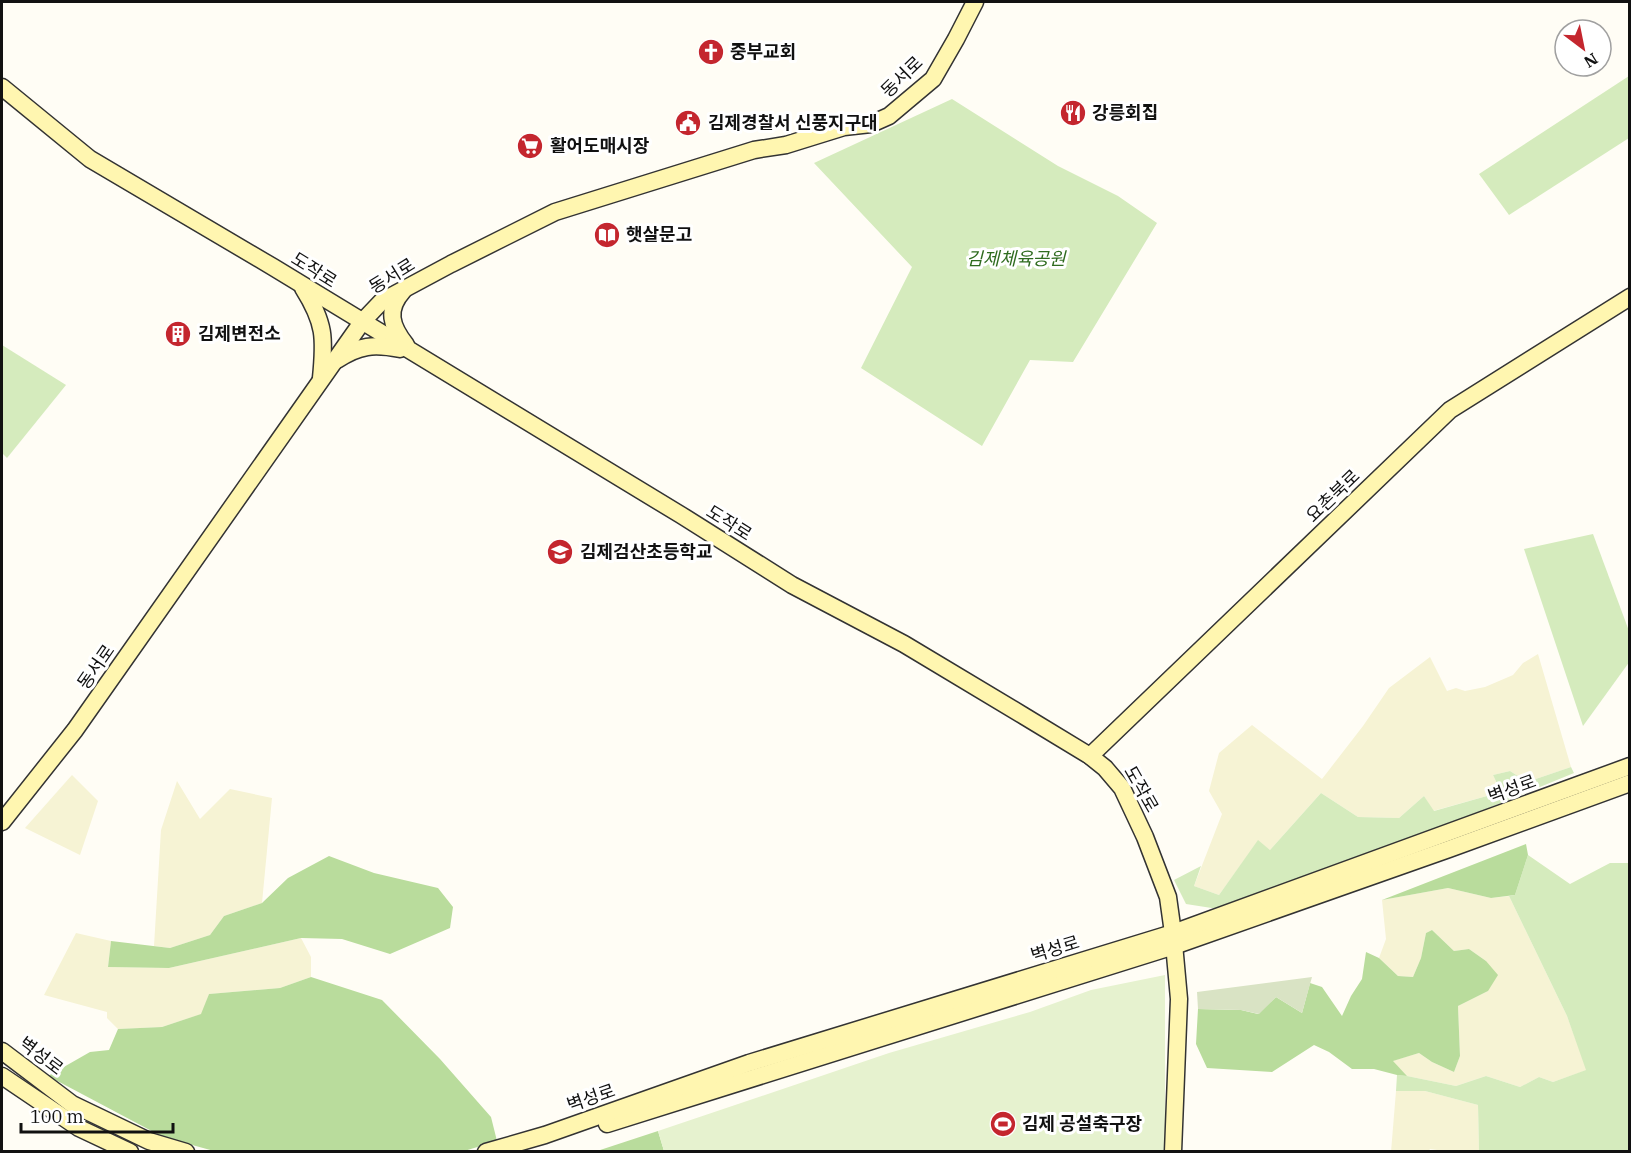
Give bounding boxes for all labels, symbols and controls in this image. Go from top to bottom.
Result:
north arrow [1553,18,1613,78]
church icon: 중부교회 [696,37,726,67]
place label: 중부교회 [730,40,796,63]
text: N [1580,49,1602,73]
street label: 동서로 [876,51,928,102]
restaurant icon: 강릉회집 [1058,98,1088,128]
place label: 강릉회집 [1092,101,1158,124]
public building icon: 김제경찰서 신풍지구대 [673,108,703,138]
place label: 김제경찰서 신풍지구대 [708,111,878,134]
supermarket icon: 활어도매시장 [515,131,545,161]
place label: 활어도매시장 [550,134,650,157]
library icon: 햇살문고 [592,220,622,250]
place label: 햇살문고 [626,223,692,246]
street label: 도작로 [287,247,341,292]
park label: 김제체육공원 [966,247,1067,270]
street label: 동서로 [365,253,419,298]
building icon: 김제변전소 [163,319,193,349]
place label: 김제변전소 [198,322,281,345]
street label: 요촌북로 [1301,464,1364,527]
street label: 도작로 [702,500,756,545]
school or university icon: 김제검산초등학교 [545,537,575,567]
place label: 김제검산초등학교 [580,540,712,563]
street label: 동서로 [72,640,119,694]
street label: 도작로 [1119,761,1164,816]
street label: 벽성로 [1485,769,1539,808]
street label: 벽성로 [1028,930,1082,967]
street label: 벽성로 [15,1031,68,1080]
street label: 벽성로 [564,1079,618,1116]
scale bar [21,1096,172,1134]
text: 100 m [30,1105,84,1128]
sports icon: 김제 공설축구장 [988,1109,1018,1139]
place label: 김제 공설축구장 [1022,1112,1143,1135]

